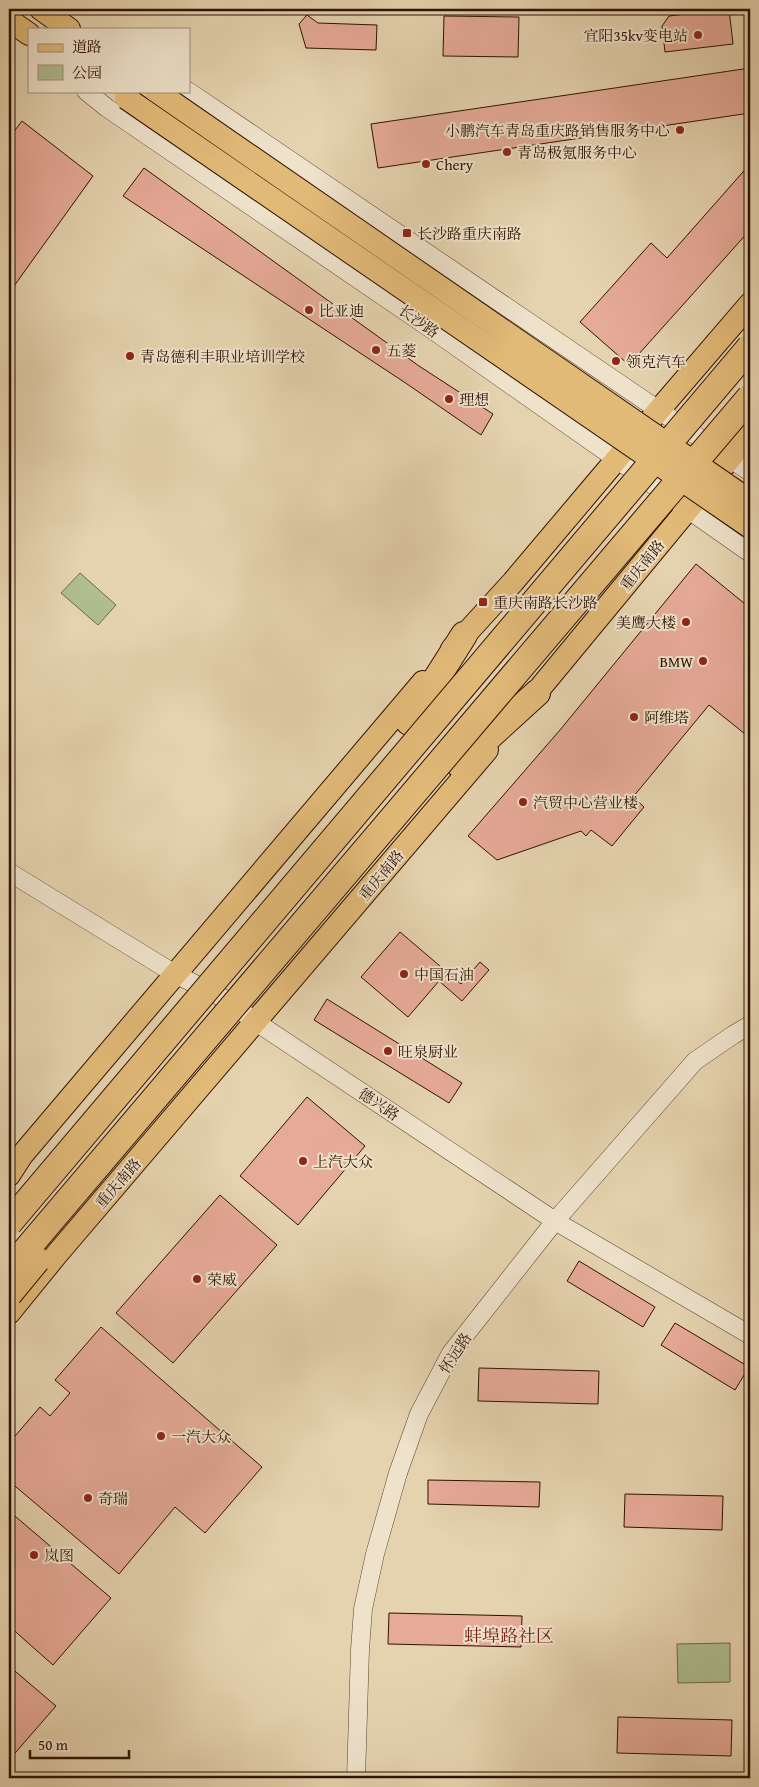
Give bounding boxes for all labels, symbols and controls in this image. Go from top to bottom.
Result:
place label: 宜阳35kv变电站 [583,25,688,46]
legend [28,28,190,92]
marker: 宜阳35kv变电站 [692,29,704,41]
text: 道路 [72,36,102,57]
text: 公园 [72,62,102,83]
place label: 小鹏汽车青岛重庆路销售服务中心 [445,120,670,141]
marker: 小鹏汽车青岛重庆路销售服务中心 [674,124,686,136]
place label: 青岛极氪服务中心 [517,142,637,163]
marker: 青岛极氪服务中心 [501,146,513,158]
place label: Chery [436,154,474,175]
marker: Chery [420,158,432,170]
place label: 长沙路重庆南路 [417,223,522,244]
marker: 长沙路重庆南路 [401,227,413,239]
street label: 长沙路 [395,299,443,343]
place label: 比亚迪 [319,300,364,321]
marker: 比亚迪 [303,304,315,316]
place label: 五菱 [386,340,417,361]
marker: 五菱 [370,344,382,356]
place label: 青岛德利丰职业培训学校 [140,346,305,367]
marker: 青岛德利丰职业培训学校 [124,350,136,362]
place label: 领克汽车 [626,351,686,372]
marker: 领克汽车 [610,355,622,367]
place label: 理想 [459,389,489,410]
marker: 理想 [443,393,455,405]
street label: 重庆南路 [615,535,669,595]
place label: 重庆南路长沙路 [493,592,598,613]
marker: 重庆南路长沙路 [477,596,489,608]
place label: 美鹰大楼 [616,612,676,633]
marker: 美鹰大楼 [680,616,692,628]
place label: BMW [659,651,693,672]
marker: BMW [697,655,709,667]
place label: 阿维塔 [644,707,689,728]
marker: 阿维塔 [628,711,640,723]
place label: 汽贸中心营业楼 [533,792,638,813]
marker: 汽贸中心营业楼 [517,796,529,808]
street label: 重庆南路 [354,845,408,905]
place label: 中国石油 [414,964,474,985]
marker: 中国石油 [398,968,410,980]
place label: 旺泉厨业 [398,1041,458,1062]
marker: 旺泉厨业 [382,1045,394,1057]
street label: 德兴路 [354,1083,404,1125]
place label: 上汽大众 [313,1151,373,1172]
street label: 重庆南路 [90,1153,146,1213]
marker: 上汽大众 [297,1155,309,1167]
place label: 荣威 [207,1269,237,1290]
marker: 荣威 [191,1273,203,1285]
street label: 怀远路 [434,1328,476,1378]
place label: 一汽大众 [171,1426,231,1447]
marker: 一汽大众 [155,1430,167,1442]
place label: 奇瑞 [98,1488,128,1509]
marker: 奇瑞 [82,1492,94,1504]
place label: 岚图 [44,1545,74,1566]
marker: 岚图 [28,1549,40,1561]
district label: 蚌埠路社区 [464,1622,554,1649]
scale bar [30,1727,129,1759]
text: 50 m [38,1734,69,1755]

